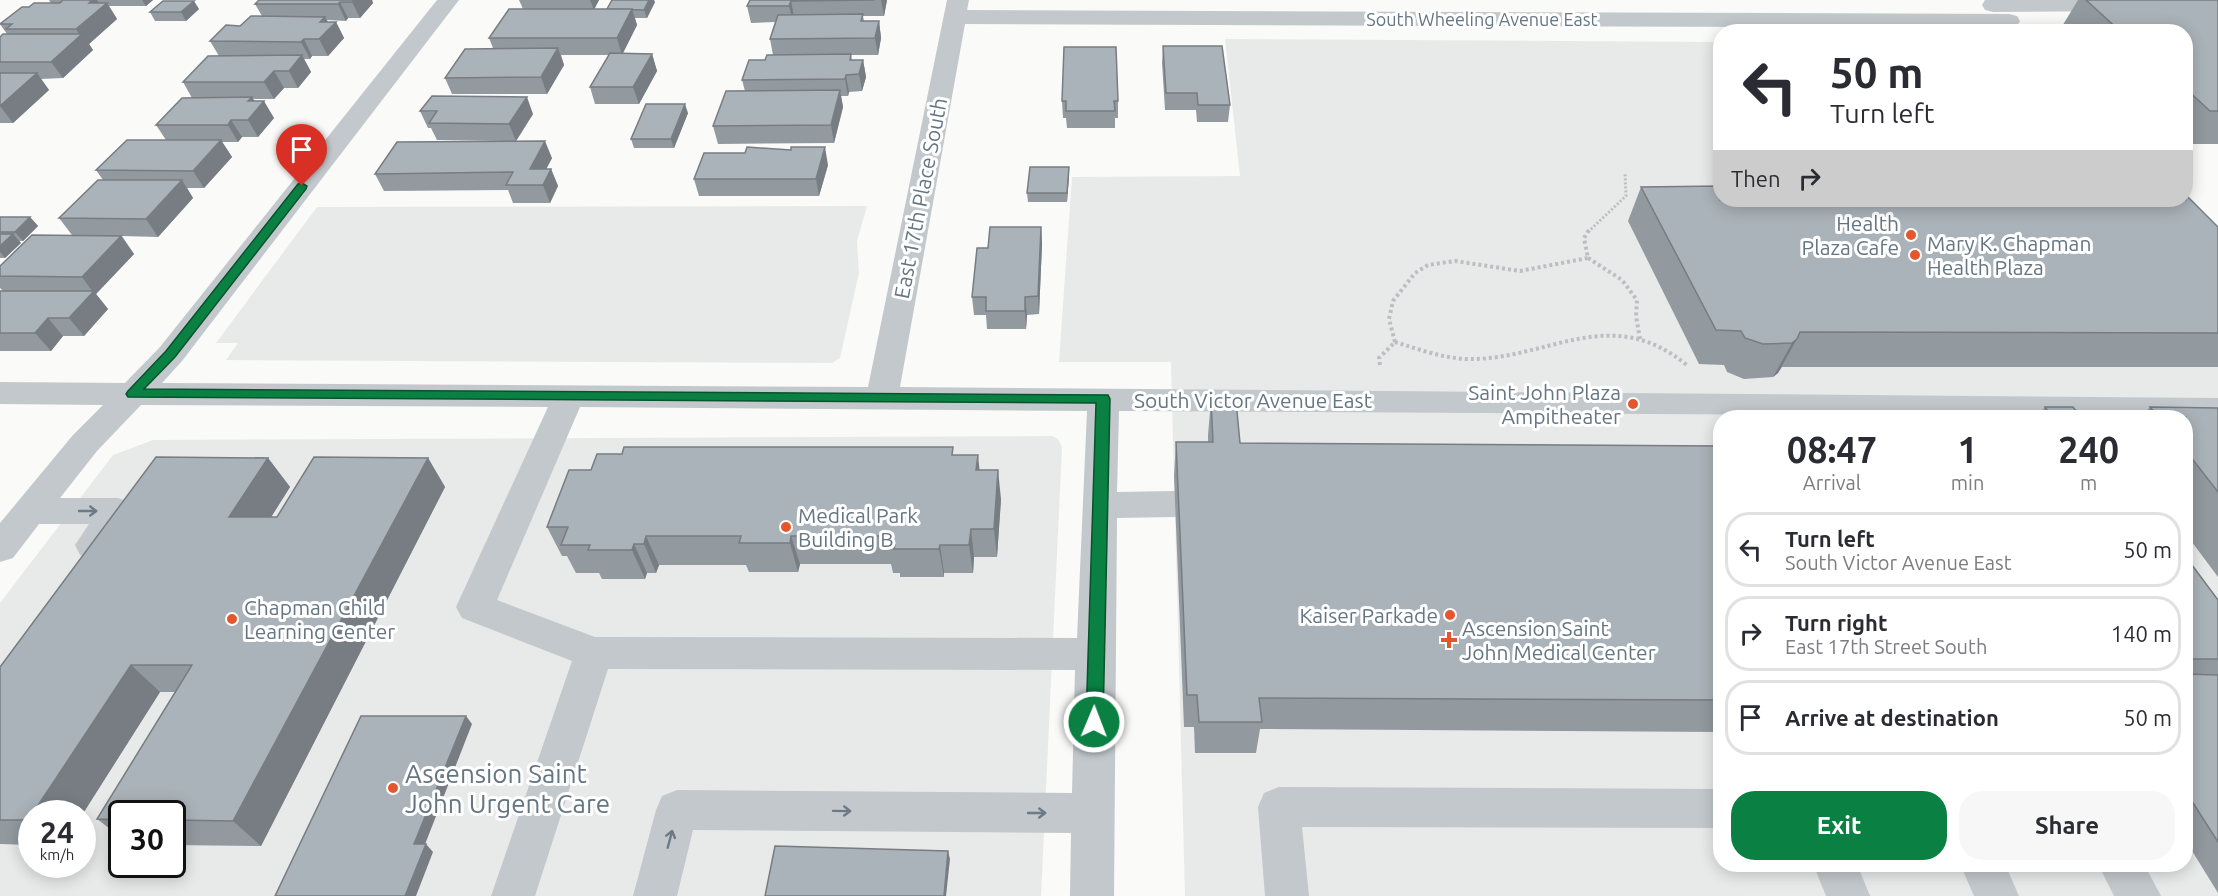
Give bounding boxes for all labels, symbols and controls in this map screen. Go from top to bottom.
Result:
street label: South Wheeling Avenue East [1366,9,1598,29]
icon: left [1731,48,1809,126]
text: 50 m [1830,49,1924,96]
street label: East 17th Place South [889,96,951,300]
text: Turn left [1830,98,1934,128]
pin [276,124,327,186]
icon: arrive [285,133,318,166]
icon: right [1793,162,1826,195]
text: Then [1731,166,1781,191]
place label: Health Plaza Cafe [1802,211,1899,259]
marker: Health Plaza Cafe [1904,228,1918,242]
place label: Mary K. Chapman Health Plaza [1927,231,2091,279]
marker: Mary K. Chapman Health Plaza [1908,248,1922,262]
place label: Saint John Plaza Ampitheater [1468,380,1621,428]
street label: South Victor Avenue East [1134,388,1372,412]
marker: Saint John Plaza Ampitheater [1626,397,1640,411]
text: 08:47 [1787,429,1877,470]
text: 1 [1957,429,1978,470]
text: 240 [2058,429,2119,470]
text: Arrival [1803,471,1861,494]
text: min [1951,471,1984,494]
text: m [2080,471,2097,494]
place label: Medical Park Building B [798,503,918,551]
one-way arrow [78,505,98,517]
marker: Medical Park Building B [779,520,793,534]
text: Turn left [1785,526,1875,551]
icon: left [1734,533,1767,566]
text: 50 m [2123,537,2172,562]
text: South Victor Avenue East [1785,551,2012,574]
place label: Chapman Child Learning Center [244,595,395,643]
place label: Kaiser Parkade [1299,603,1438,627]
marker: Kaiser Parkade [1443,608,1457,622]
text: Turn right [1785,610,1887,635]
marker: Chapman Child Learning Center [225,612,239,626]
place label: Ascension Saint John Medical Center [1462,616,1656,664]
icon: right [1734,617,1767,650]
text: 140 m [2111,621,2172,646]
marker: Ascension Saint John Medical Center [1440,631,1458,649]
text: East 17th Street South [1785,635,1987,658]
position arrow [1062,690,1126,754]
icon: arrive [1734,701,1767,734]
text: Arrive at destination [1785,705,1999,730]
text: 50 m [2123,705,2172,730]
place label: Ascension Saint John Urgent Care [405,759,610,818]
marker: Ascension Saint John Urgent Care [386,781,400,795]
button: Exit [1731,791,1947,860]
button: Share [1959,791,2175,860]
speed limit sign: 30 [108,800,186,878]
one-way arrow [831,806,851,817]
one-way arrow [1026,807,1046,819]
text: 24 [40,815,74,849]
one-way arrow [664,830,676,849]
text: km/h [40,846,74,863]

